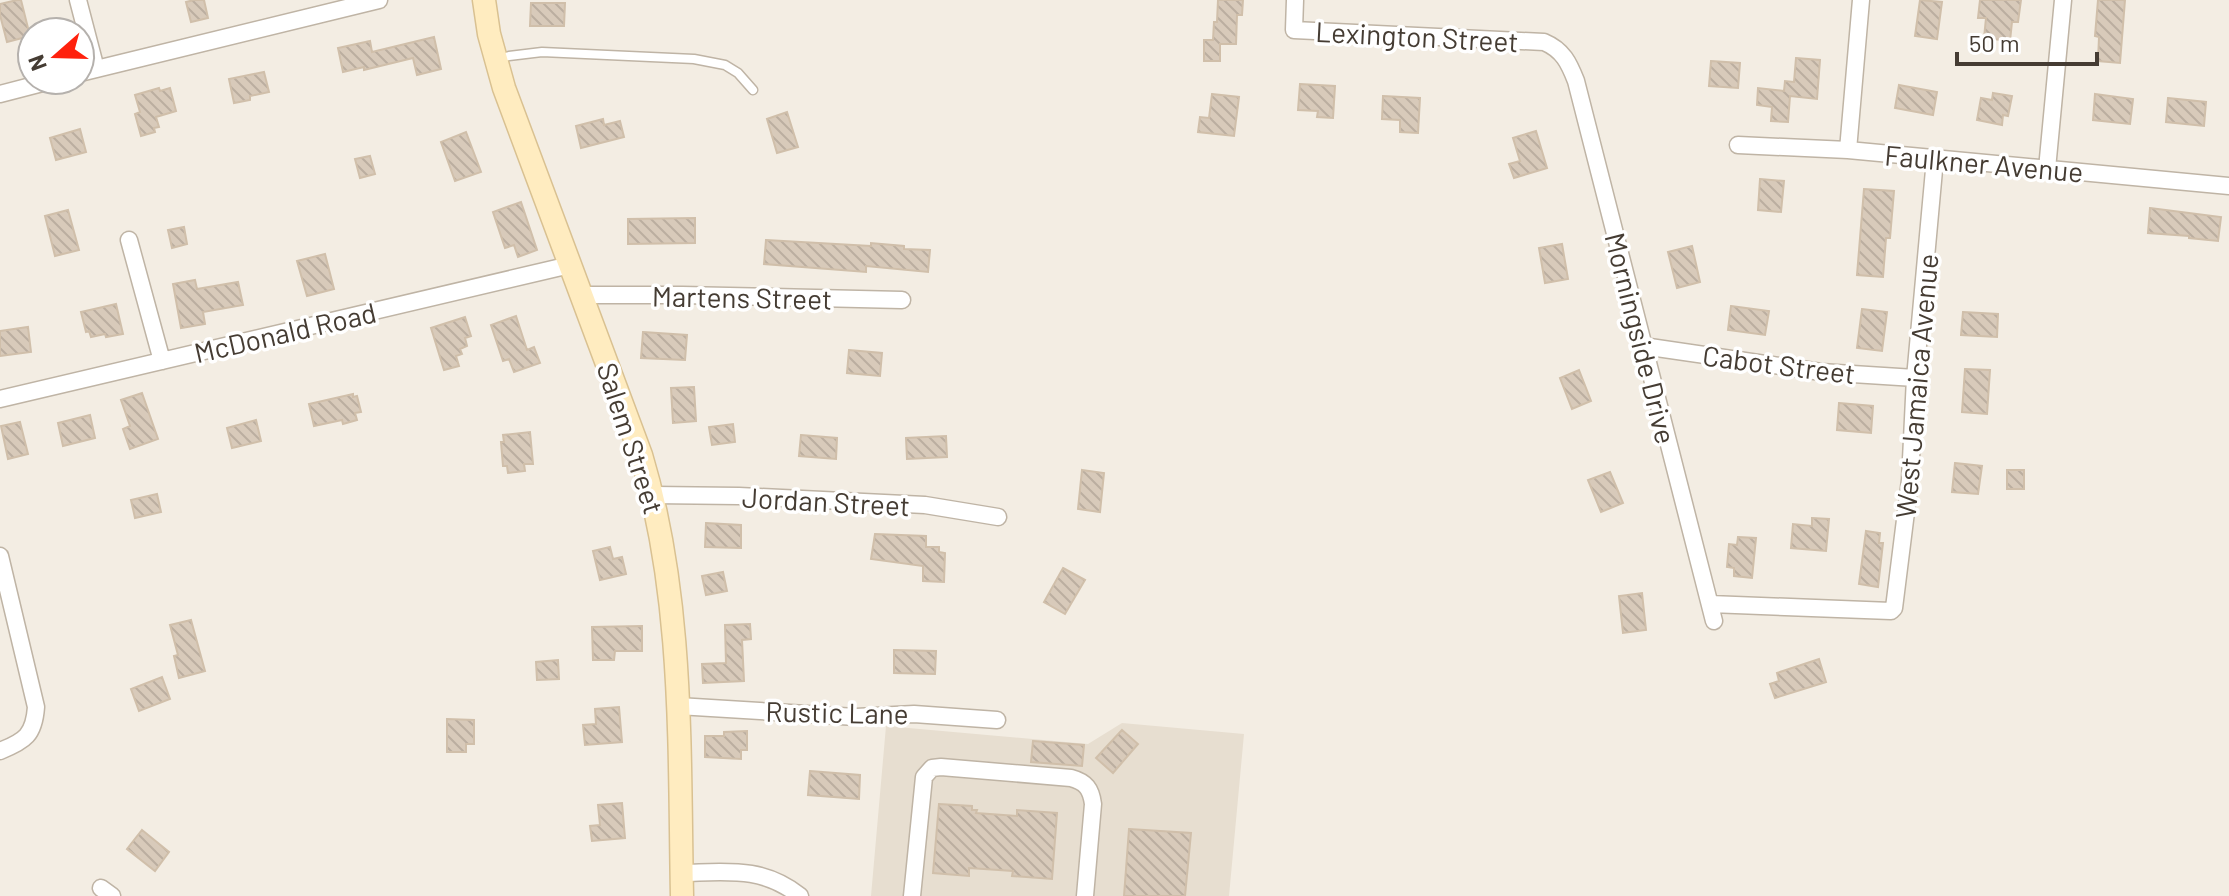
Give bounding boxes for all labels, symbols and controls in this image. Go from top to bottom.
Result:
street label: Lexington Street [1315,14,1519,58]
north arrow [16,16,96,96]
scale bar [1957,16,2097,66]
text: 50 m [1969,28,2020,57]
text: N [22,52,51,75]
street label: Faulkner Avenue [1883,137,2085,189]
street label: Morningside Drive [1598,229,1684,447]
street label: West Jamaica Avenue [1887,252,1945,520]
street label: Martens Street [652,278,832,316]
street label: McDonald Road [191,295,379,369]
street label: Cabot Street [1701,338,1857,390]
street label: Salem Street [591,358,671,518]
street label: Jordan Street [741,480,911,522]
street label: Rustic Lane [765,694,909,730]

